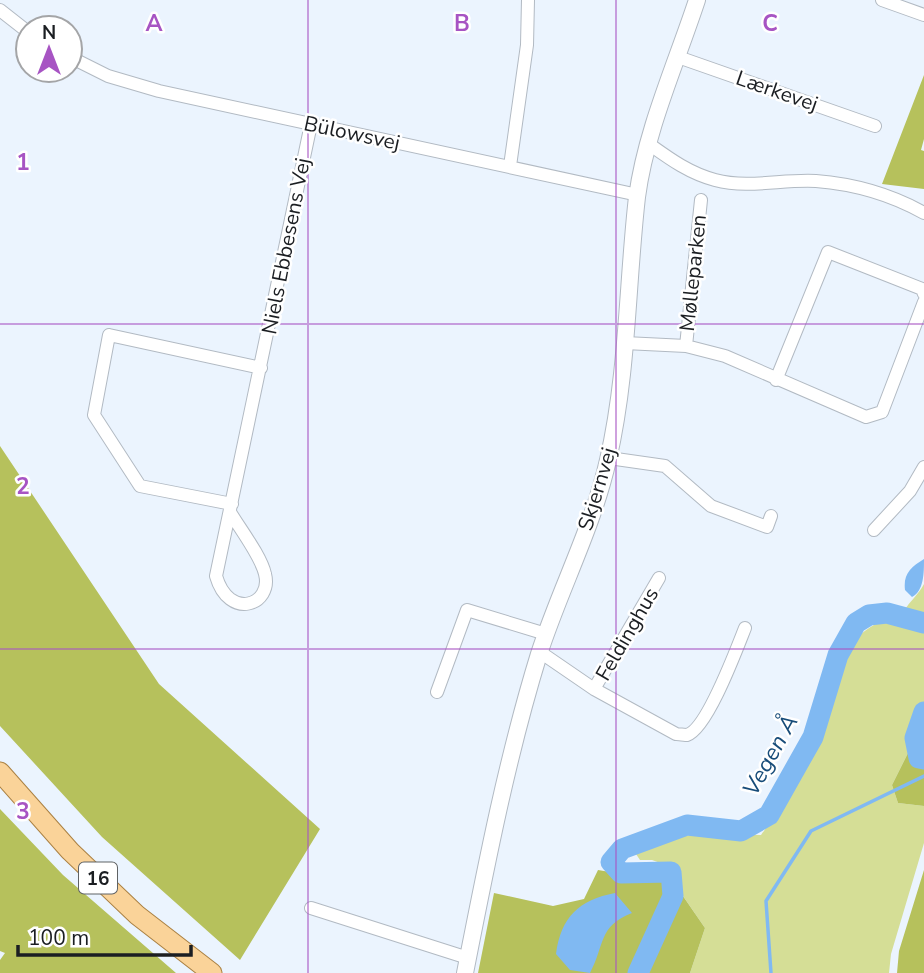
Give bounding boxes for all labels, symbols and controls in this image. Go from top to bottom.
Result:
text: A [145,8,163,39]
text: B [454,8,470,39]
text: C [762,8,778,39]
north arrow [14,14,84,84]
text: N [42,20,56,46]
street label: Lærkevej [732,64,822,118]
street label: Bülowsvej [301,109,403,157]
text: 1 [16,147,30,178]
street label: Niels Ebbesens Vej [255,155,317,337]
street label: Mølleparken [673,213,713,333]
street label: Skjernvej [571,444,623,534]
text: 2 [16,471,30,502]
street label: Feldinghus [589,582,665,686]
water label: Vegen Å [735,709,805,801]
text: 3 [16,796,30,827]
road number: 16 [79,862,117,894]
scale bar [18,914,191,958]
text: 100 m [28,924,89,952]

